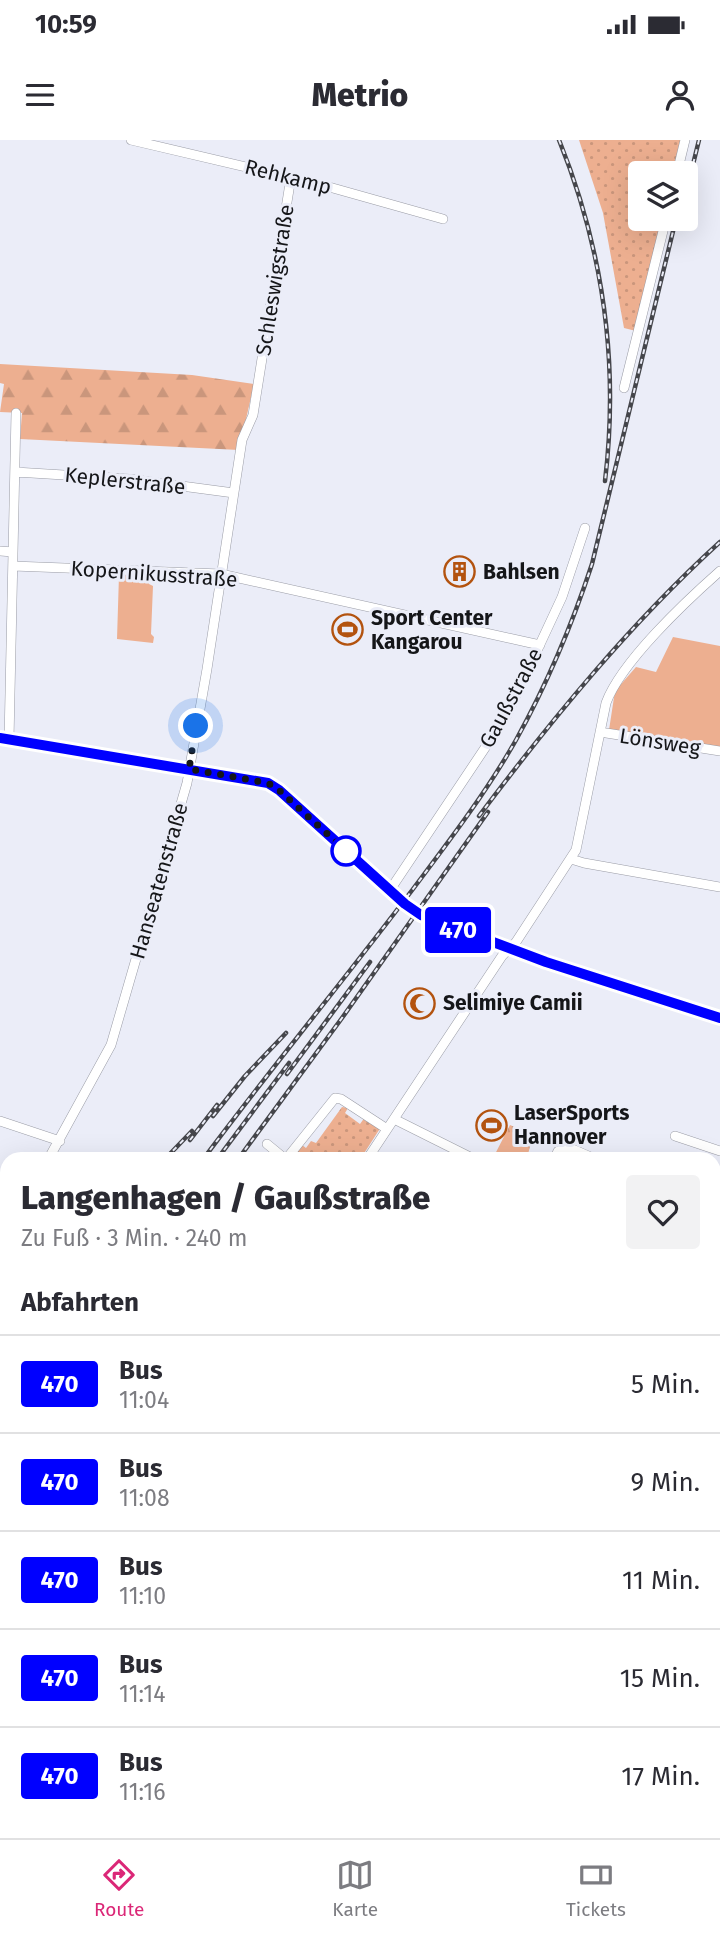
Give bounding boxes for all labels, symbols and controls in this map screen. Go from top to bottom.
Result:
text: 10:59 [35,9,97,40]
icon: menu [21,76,59,114]
text: Metrio [312,76,408,114]
icon: person [661,76,699,114]
street label: Rehkamp [242,154,334,200]
map controls [628,161,698,231]
button: layers [628,161,698,231]
street label: Schleswigstraße [250,203,300,357]
street label: Keplerstraße [63,462,187,500]
street label: Kopernikusstraße [70,555,238,593]
building icon: Bahlsen [443,555,477,589]
place label: Bahlsen [483,559,560,585]
place label: Sport Center Kangarou [371,605,493,655]
sports icon: Sport Center Kangarou [331,613,365,647]
street label: Gaußstraße [474,644,548,752]
your location [178,708,213,743]
street label: Lönsweg [618,723,702,761]
street label: Hanseatenstraße [124,800,194,962]
unlabelled marker [331,836,361,866]
line badge: 470 [418,907,498,953]
text: 470 [439,916,477,944]
mosque icon: Selimiye Camii [403,986,437,1020]
place label: Selimiye Camii [443,990,583,1016]
place label: LaserSports Hannover [514,1100,630,1150]
sports icon: LaserSports Hannover [474,1108,508,1142]
button: heart [626,1175,700,1249]
text: Langenhagen / Gaußstraße [21,1178,430,1218]
text: Zu Fuß · 3 Min. · 240 m [21,1224,248,1252]
text: Abfahrten [21,1287,139,1318]
text: Bus [119,1355,162,1386]
text: 5 Min. [631,1369,700,1400]
text: 470 [41,1370,78,1398]
text: 11:04 [119,1386,169,1414]
text: Bus [119,1453,162,1484]
text: 9 Min. [630,1467,700,1498]
text: 470 [41,1468,78,1496]
text: 11:08 [119,1484,170,1512]
text: Bus [119,1551,162,1582]
text: 11 Min. [622,1565,700,1596]
text: 470 [41,1566,78,1594]
text: 11:10 [119,1582,166,1610]
text: Bus [119,1649,162,1680]
text: 15 Min. [620,1663,700,1694]
text: 470 [41,1664,78,1692]
text: 11:14 [119,1680,165,1708]
text: Bus [119,1747,162,1778]
text: 17 Min. [621,1761,700,1792]
text: 470 [41,1762,78,1790]
text: 11:16 [119,1778,165,1806]
tab: Route [94,1856,144,1921]
tab: Karte [332,1856,378,1921]
tab: Tickets [566,1856,626,1921]

